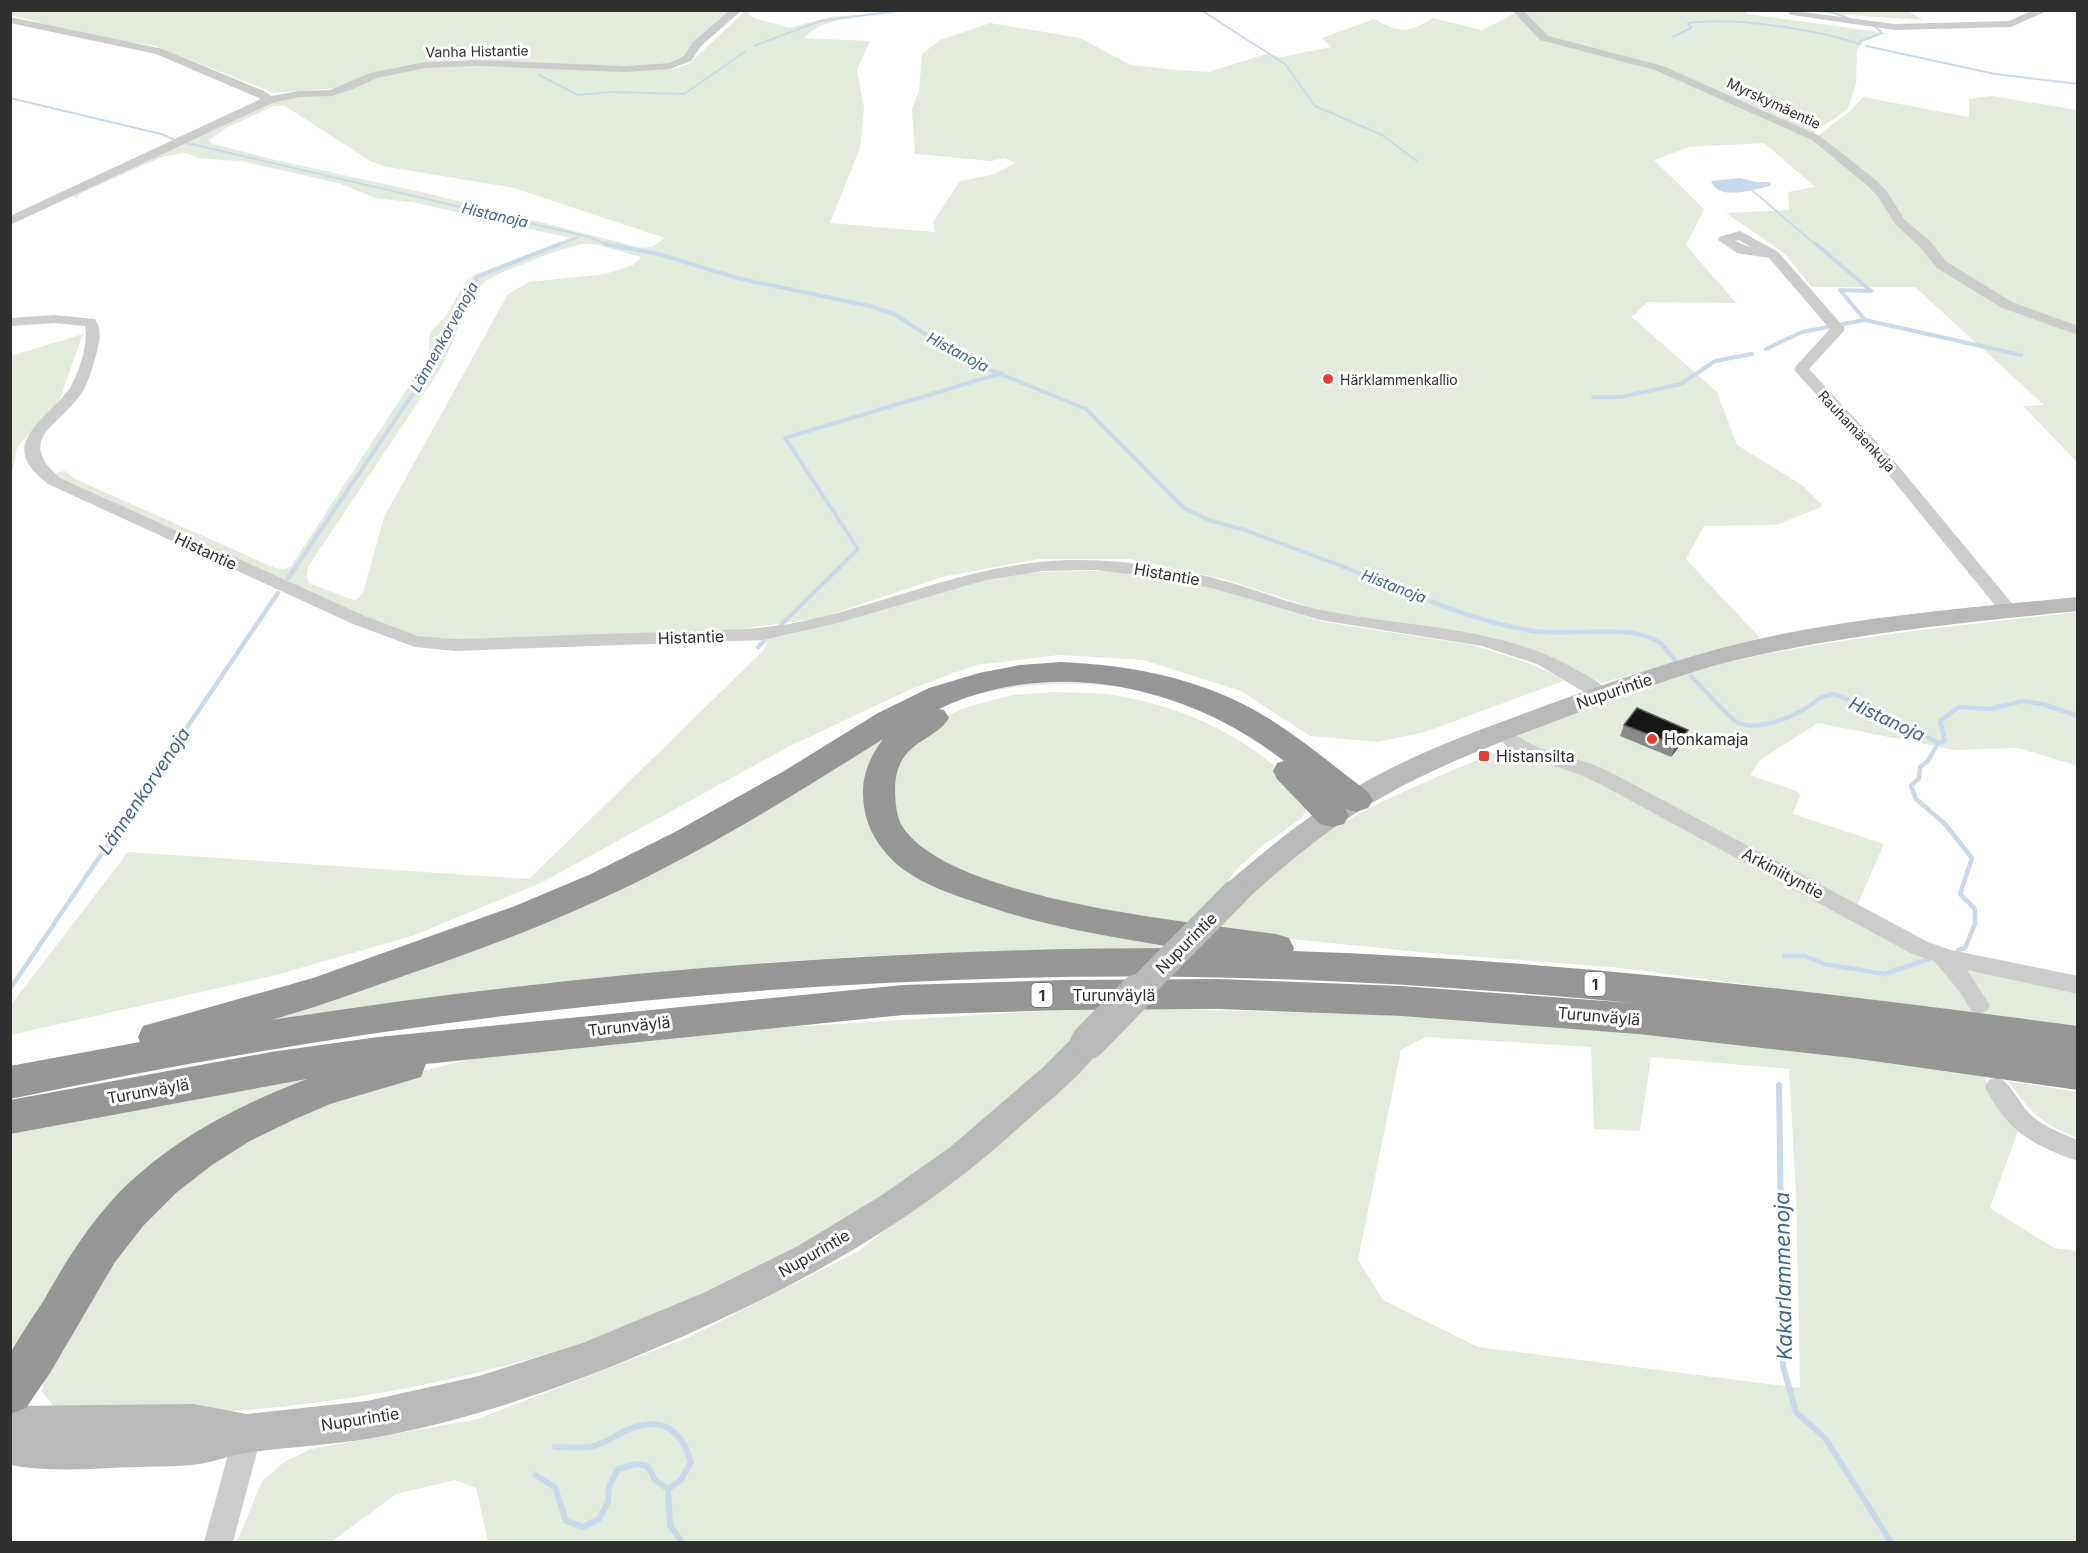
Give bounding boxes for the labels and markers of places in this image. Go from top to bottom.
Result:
place label: Härklammenkallio [1340,371,1458,388]
marker: Härklammenkallio [1321,372,1335,386]
place label: Honkamaja [1664,729,1749,749]
marker: Honkamaja [1645,732,1659,746]
place label: Histansilta [1496,746,1575,766]
marker: Histansilta [1477,749,1491,763]

